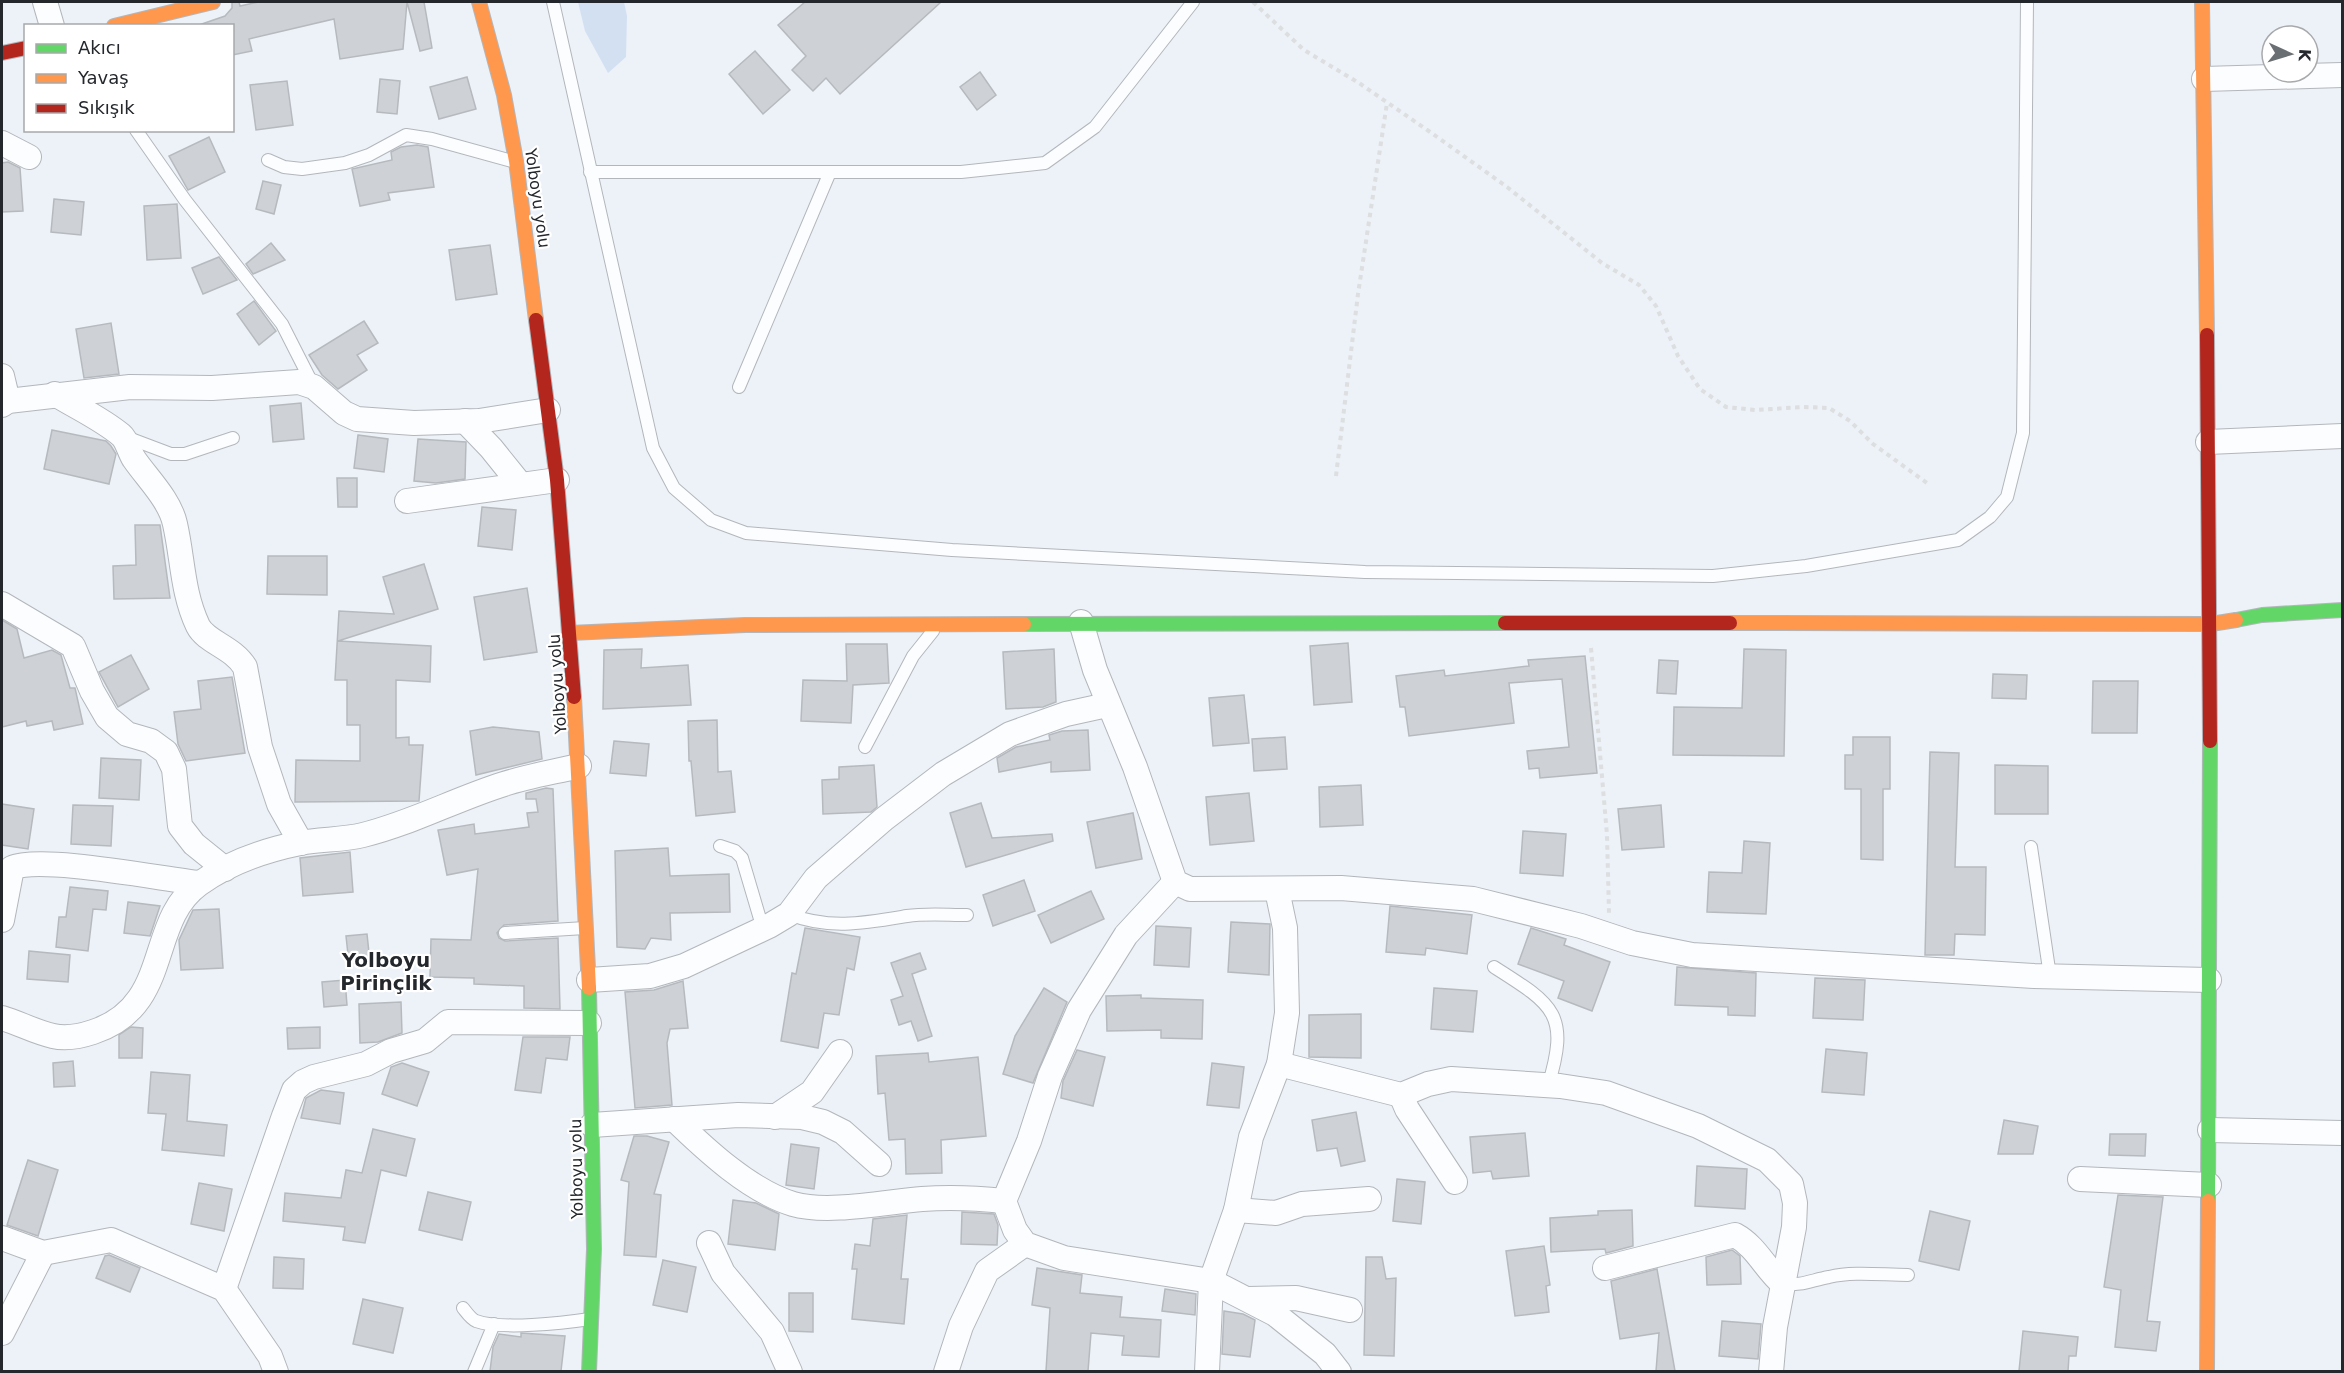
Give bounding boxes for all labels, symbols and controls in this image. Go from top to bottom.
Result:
legend [24,24,234,132]
north arrow [2260,24,2320,84]
text: Akıcı [78,37,121,58]
text: K [2295,48,2314,62]
text: Yavaş [77,67,129,88]
text: Sıkışık [78,97,135,118]
street label: Yolboyu yolu [521,146,554,249]
street label: Yolboyu yolu [545,633,571,736]
district label: Yolboyu Pirinçlik [340,948,432,995]
street label: Yolboyu yolu [566,1119,587,1220]

